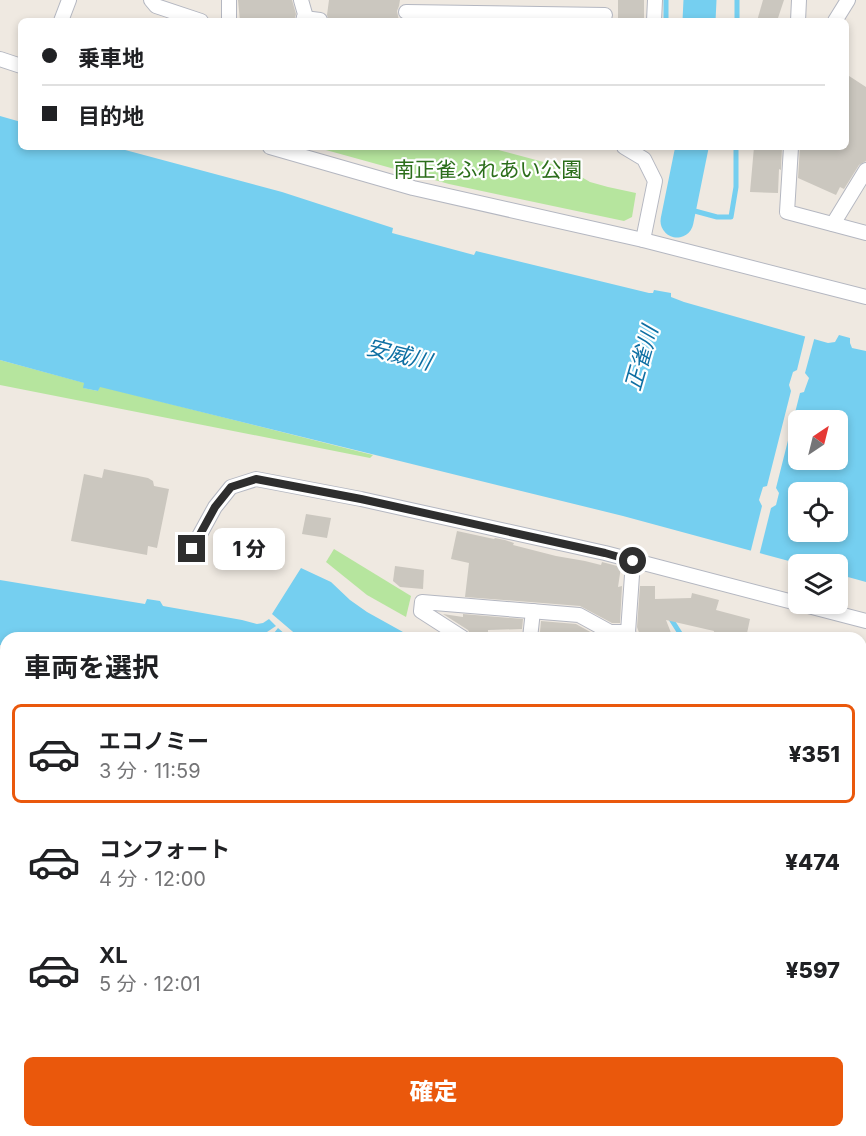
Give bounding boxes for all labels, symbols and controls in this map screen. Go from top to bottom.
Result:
text: 乗車地 [78,45,144,71]
text: 目的地 [78,103,144,129]
park label: 南正雀ふれあい公園 [394,157,583,182]
water label: 正雀川 [619,321,663,393]
water label: 安威川 [364,333,436,375]
north arrow [788,410,848,470]
map controls [788,410,848,614]
button: locate [788,482,848,542]
callout: 1 分 [213,528,285,570]
route end [178,535,205,562]
text: 1 分 [232,537,266,561]
route start [619,547,646,574]
button: layers [788,554,848,614]
text: 車両を選択 [24,651,159,684]
icon: car [27,727,81,781]
text: エコノミー [99,728,209,754]
text: ¥351 [789,741,840,767]
text: 3 分 · 11:59 [99,759,201,783]
icon: car [27,835,81,889]
text: コンフォート [99,836,230,862]
text: ¥474 [785,849,840,875]
text: 4 分 · 12:00 [99,867,206,891]
text: XL [99,942,128,968]
icon: car [27,943,81,997]
text: ¥597 [786,957,840,983]
text: 5 分 · 12:01 [99,972,201,996]
button: 確定 [24,1057,843,1126]

